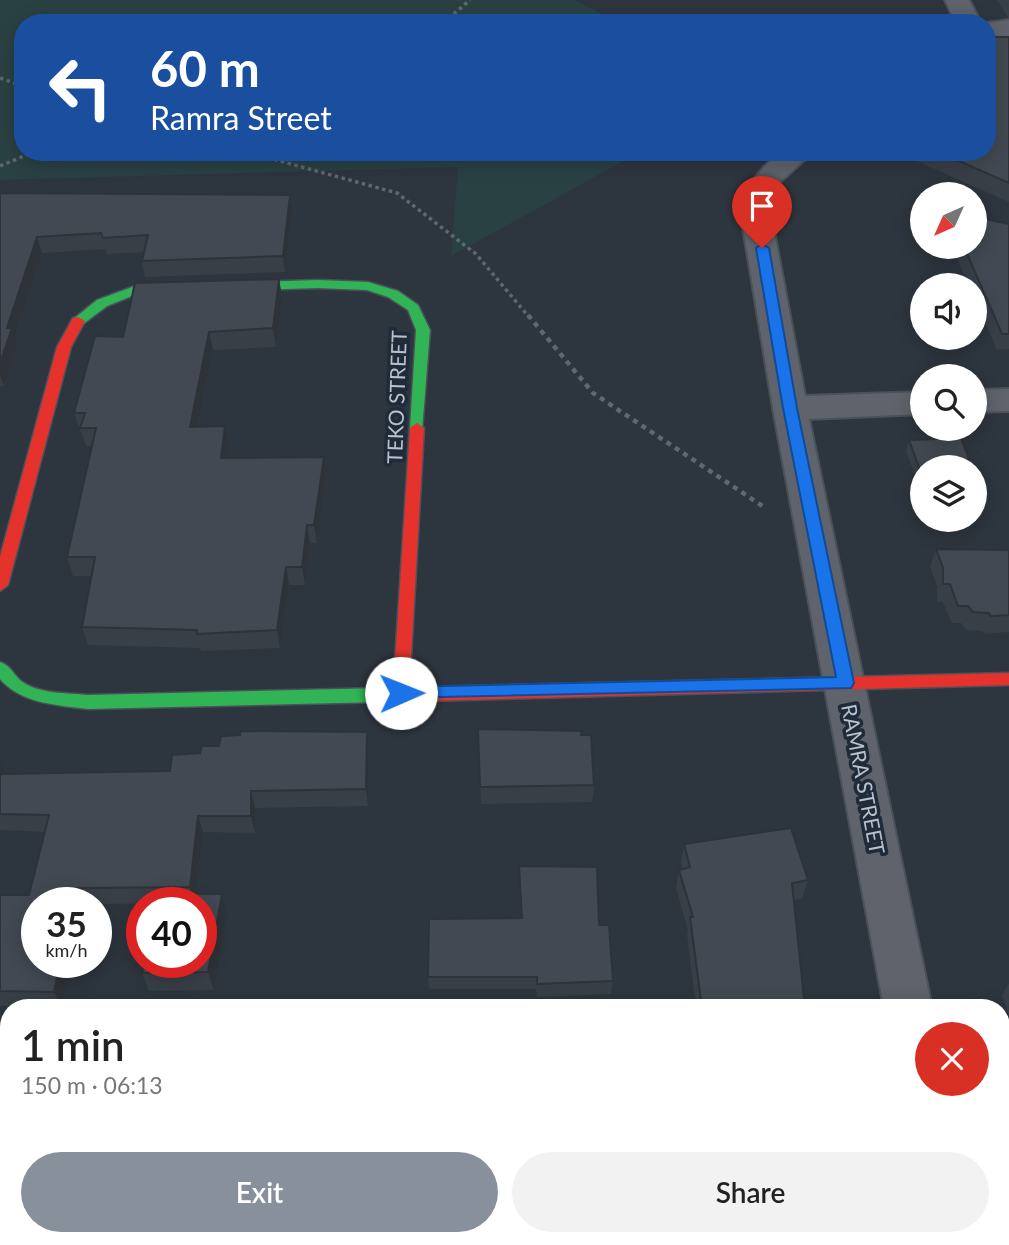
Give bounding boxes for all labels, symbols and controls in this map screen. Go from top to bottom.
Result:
text: 60 m [150,39,260,97]
icon: left [35,42,126,133]
text: Ramra Street [150,98,332,137]
pin [732,176,792,248]
north arrow [910,182,987,259]
map controls [910,182,987,532]
icon: arrive [743,187,781,225]
button: sound [910,273,987,350]
street label: TEKO STREET [381,329,411,464]
button: search [910,364,987,441]
button: layers [910,455,987,532]
position arrow [364,656,438,730]
street label: RAMRA STREET [837,702,891,857]
speed limit sign: 40 [126,887,217,978]
text: 35 [46,902,87,944]
text: km/h [45,939,88,961]
text: 1 min [21,1020,125,1070]
button: close [915,1022,989,1096]
text: 150 m · 06:13 [21,1071,163,1099]
button: Exit [21,1152,498,1232]
button: Share [512,1152,989,1232]

